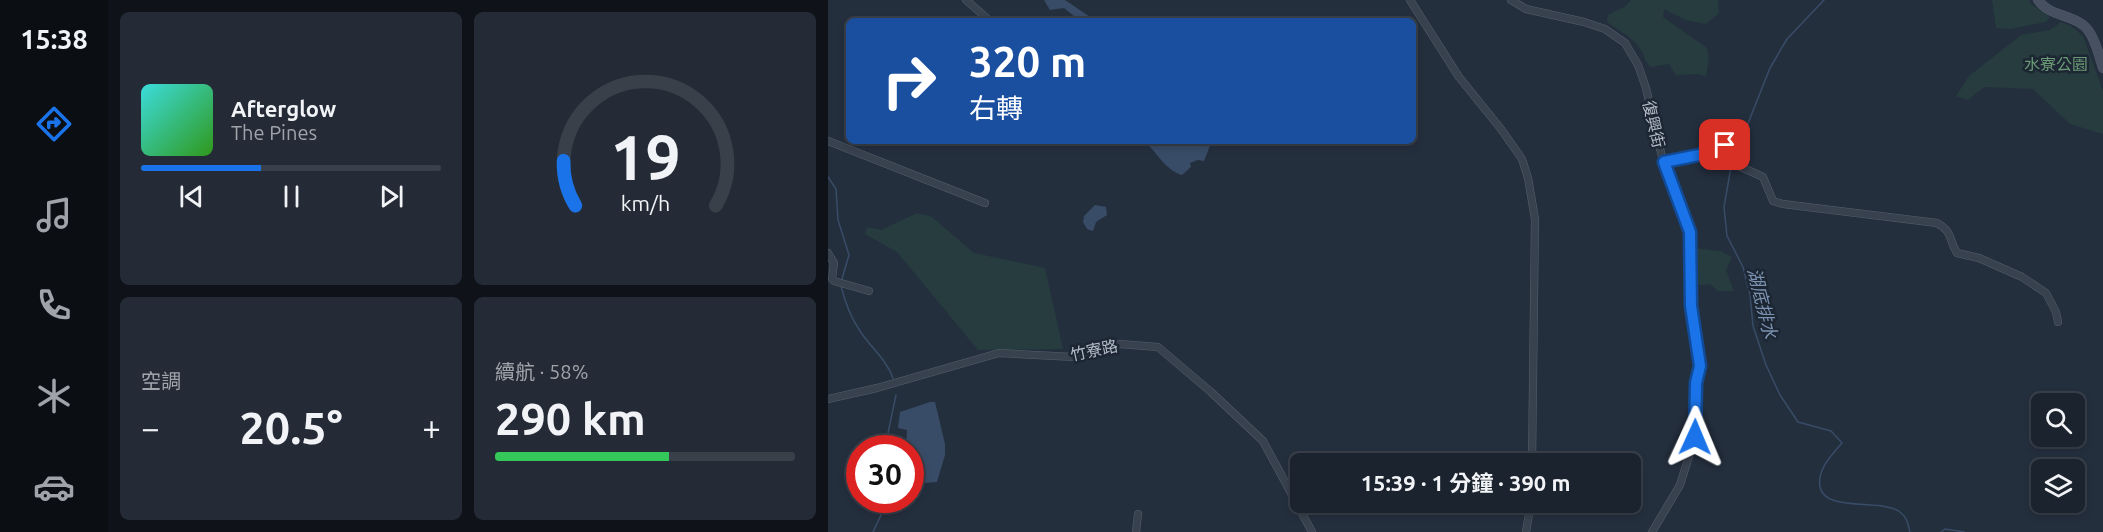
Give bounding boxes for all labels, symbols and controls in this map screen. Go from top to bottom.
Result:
text: 15:38 [20,24,88,54]
text: 320 m [969,38,1086,85]
icon: right [870,42,948,120]
park label: 水寮公園 [2024,55,2088,73]
text: 右轉 [969,93,1023,123]
text: Afterglow [231,96,336,121]
street label: 復興街 [1640,99,1668,149]
icon: directions [33,103,75,145]
pin [1699,119,1750,170]
text: The Pines [231,121,317,144]
text: 19 [610,122,680,192]
icon: arrive [1708,128,1741,161]
icon: previous [175,180,208,213]
icon: pause [275,180,308,213]
icon: next [375,180,408,213]
text: km/h [620,191,670,215]
icon: music [33,194,75,236]
water label: 湖底排水 [1745,266,1782,341]
icon: phone [33,284,75,326]
street label: 竹寮路 [1069,336,1119,364]
text: 續航 · 58% [495,360,588,383]
text: 空調 [141,369,181,392]
icon: climate [33,375,75,417]
text: 290 km [495,393,646,444]
map controls [2031,393,2085,513]
button: search [2031,393,2085,447]
text: 20.5° [239,402,343,453]
position arrow [1663,405,1727,469]
text: − [141,409,160,446]
text: + [422,409,441,446]
speed limit sign: 30 [846,435,924,513]
button: layers [2031,459,2085,513]
icon: car [33,466,75,508]
text: 15:39 · 1 分鐘 · 390 m [1361,470,1570,495]

